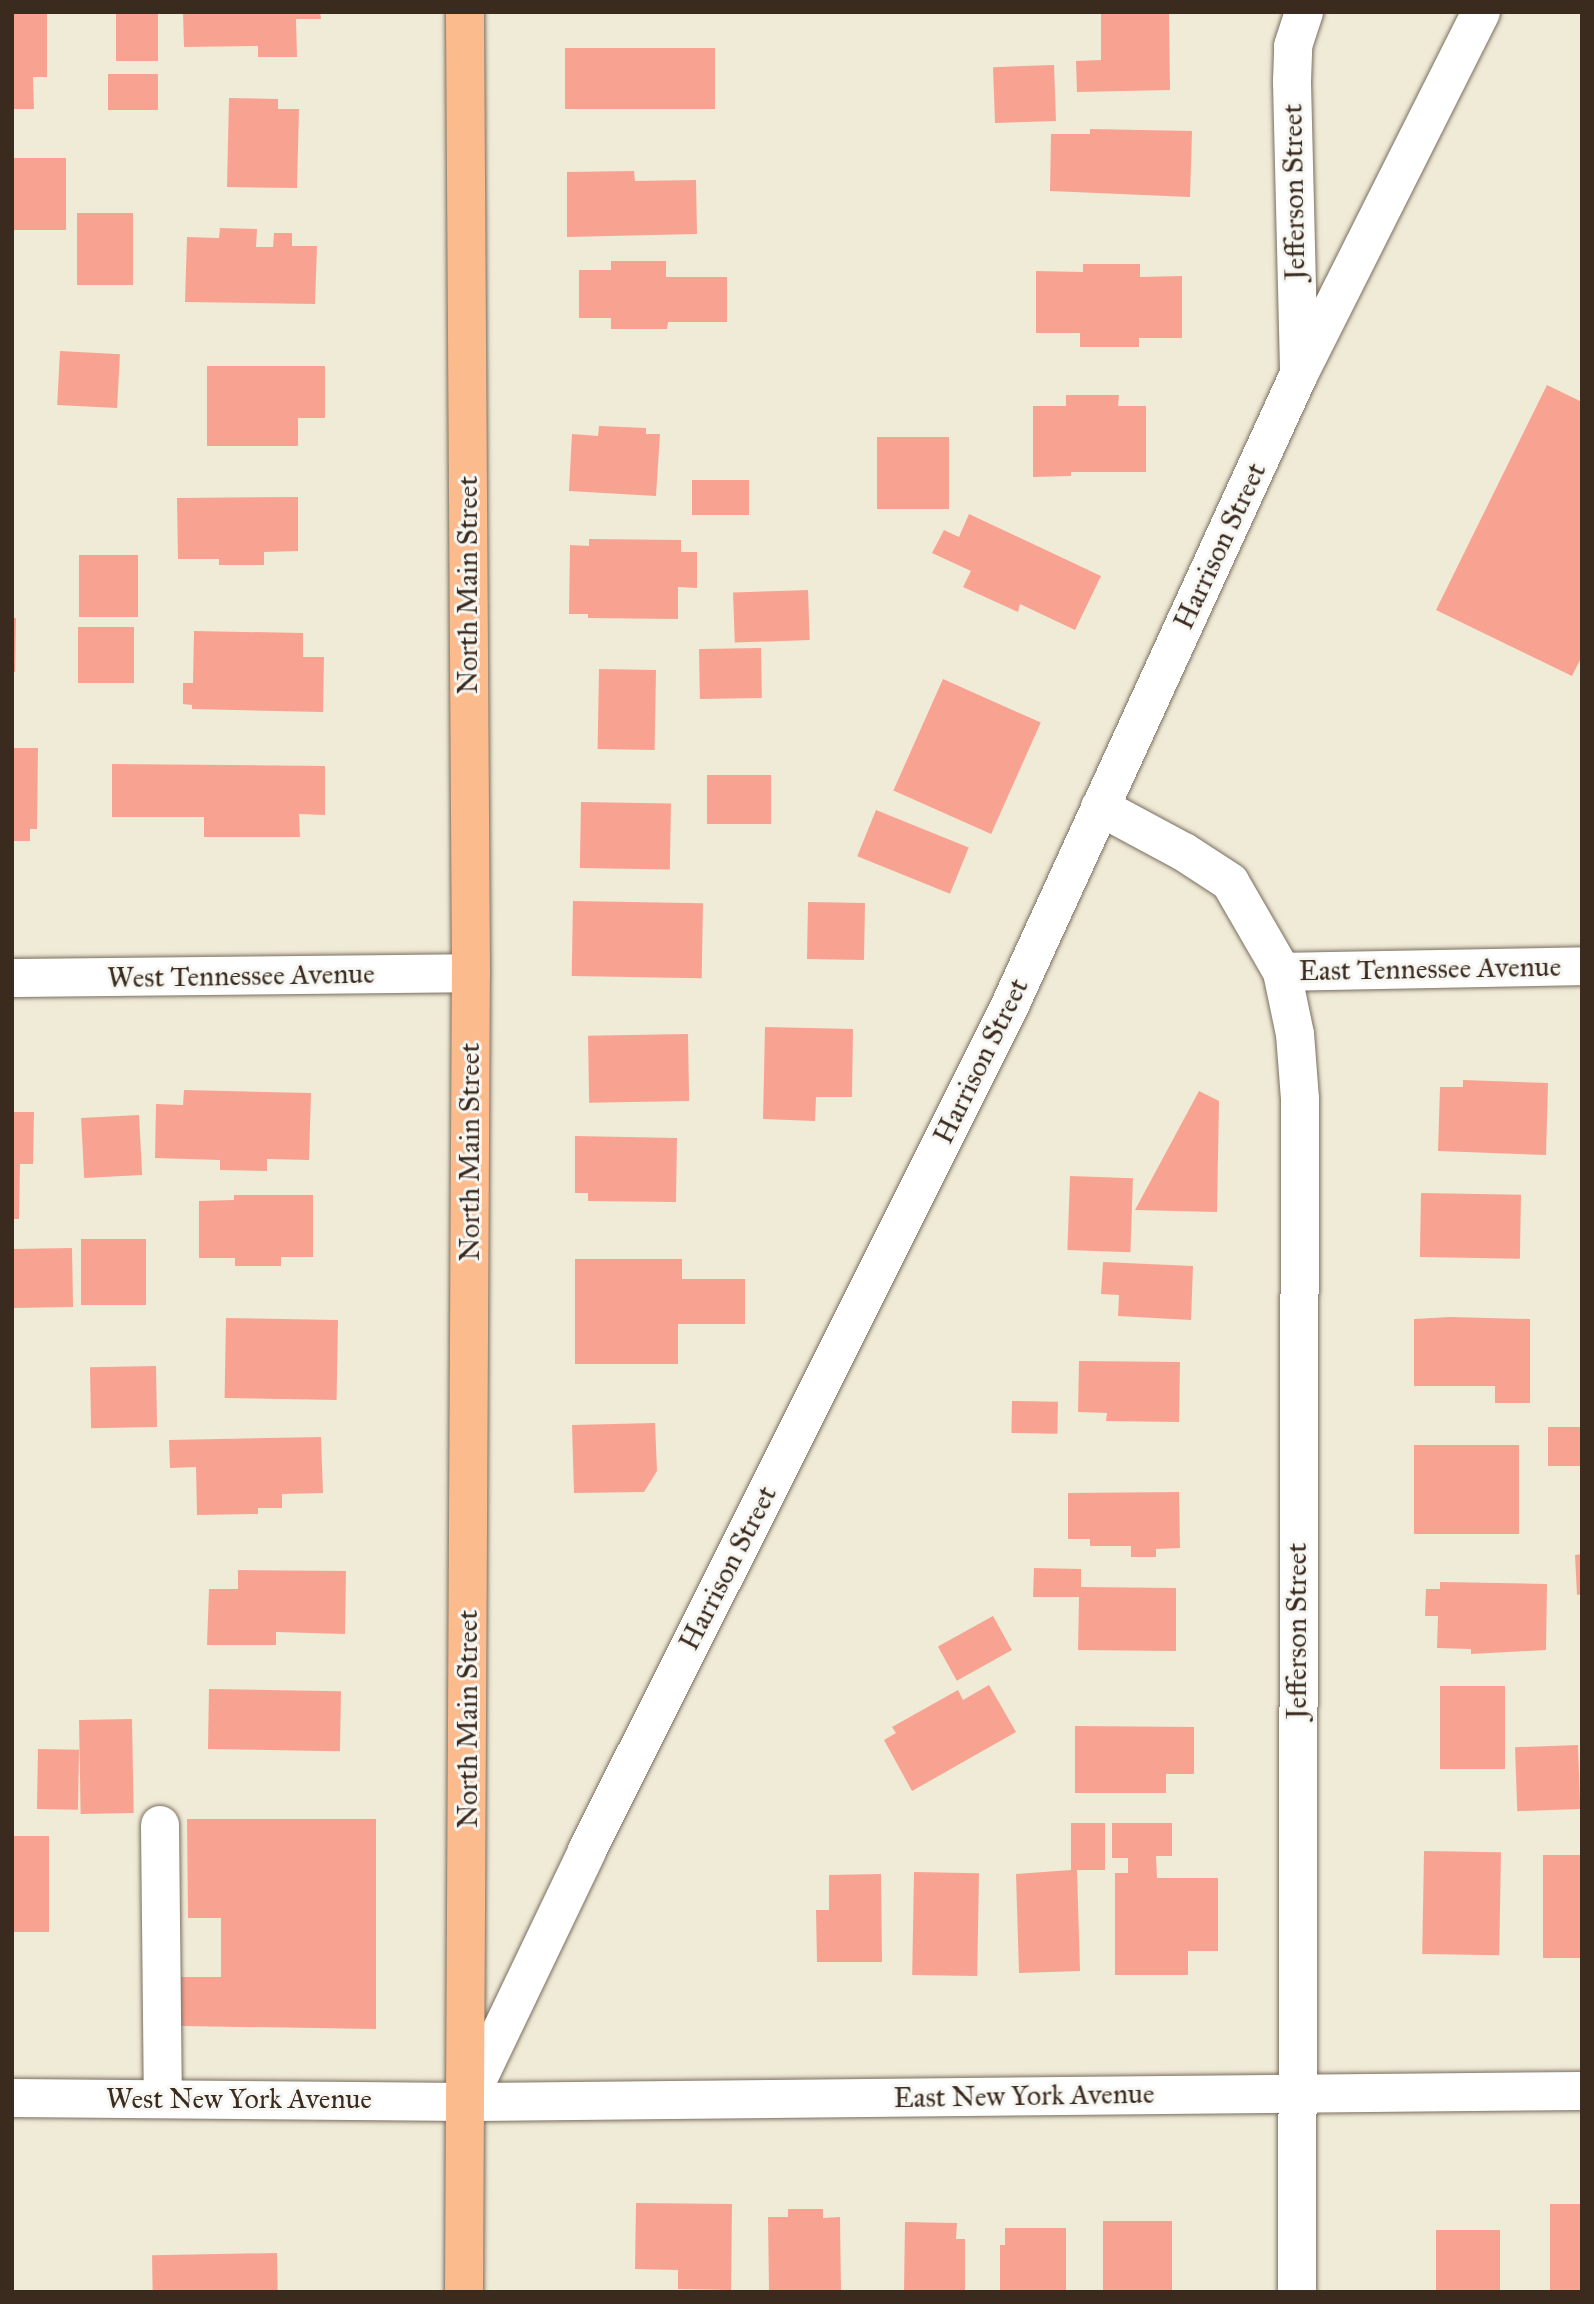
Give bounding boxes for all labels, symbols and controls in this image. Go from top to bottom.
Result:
street label: Jefferson Street [1276,103,1312,281]
street label: Harrison Street [1167,457,1273,635]
street label: North Main Street [451,476,485,694]
street label: East Tennessee Avenue [1299,950,1561,988]
street label: West Tennessee Avenue [107,957,375,995]
street label: Harrison Street [926,973,1036,1149]
street label: North Main Street [453,1043,487,1261]
street label: Harrison Street [672,1480,784,1656]
street label: Jefferson Street [1280,1543,1314,1719]
street label: North Main Street [451,1610,485,1828]
street label: East New York Avenue [893,2077,1155,2115]
street label: West New York Avenue [106,2082,372,2116]

